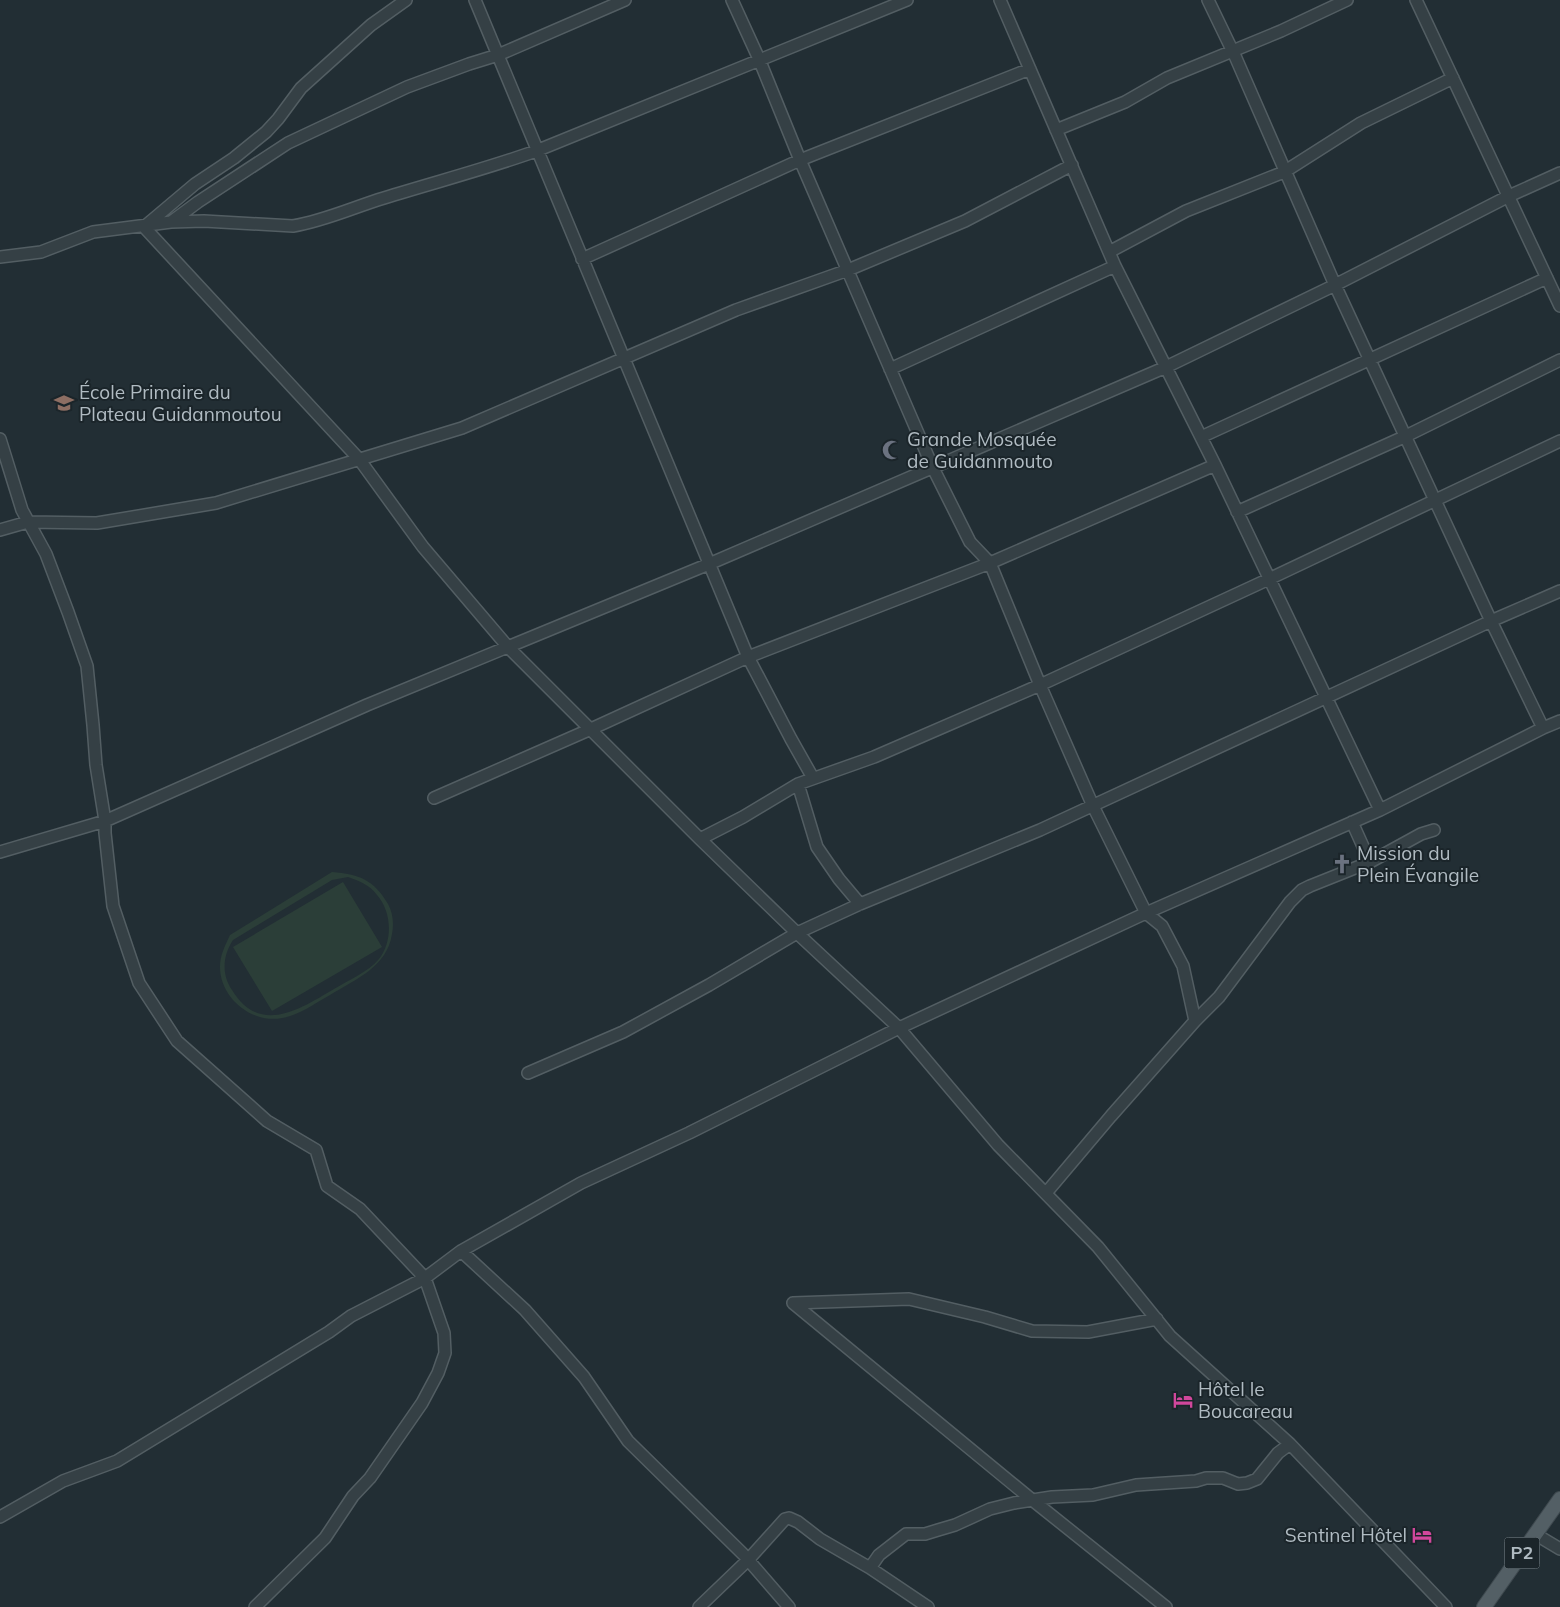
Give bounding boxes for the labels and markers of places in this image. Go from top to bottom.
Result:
place label: École Primaire du Plateau Guidanmoutou [79,380,282,426]
school or university icon: École Primaire du Plateau Guidanmoutou [53,392,75,414]
place label: Grande Mosquée de Guidanmouto [907,427,1057,473]
mosque icon: Grande Mosquée de Guidanmouto [881,439,903,461]
place label: Mission du Plein Évangile [1357,841,1479,887]
church icon: Mission du Plein Évangile [1331,853,1353,875]
place label: Hôtel le Boucareau [1198,1377,1293,1423]
hotel icon: Hôtel le Boucareau [1172,1389,1194,1411]
place label: Sentinel Hôtel [1285,1523,1407,1547]
hotel icon: Sentinel Hôtel [1411,1524,1433,1546]

